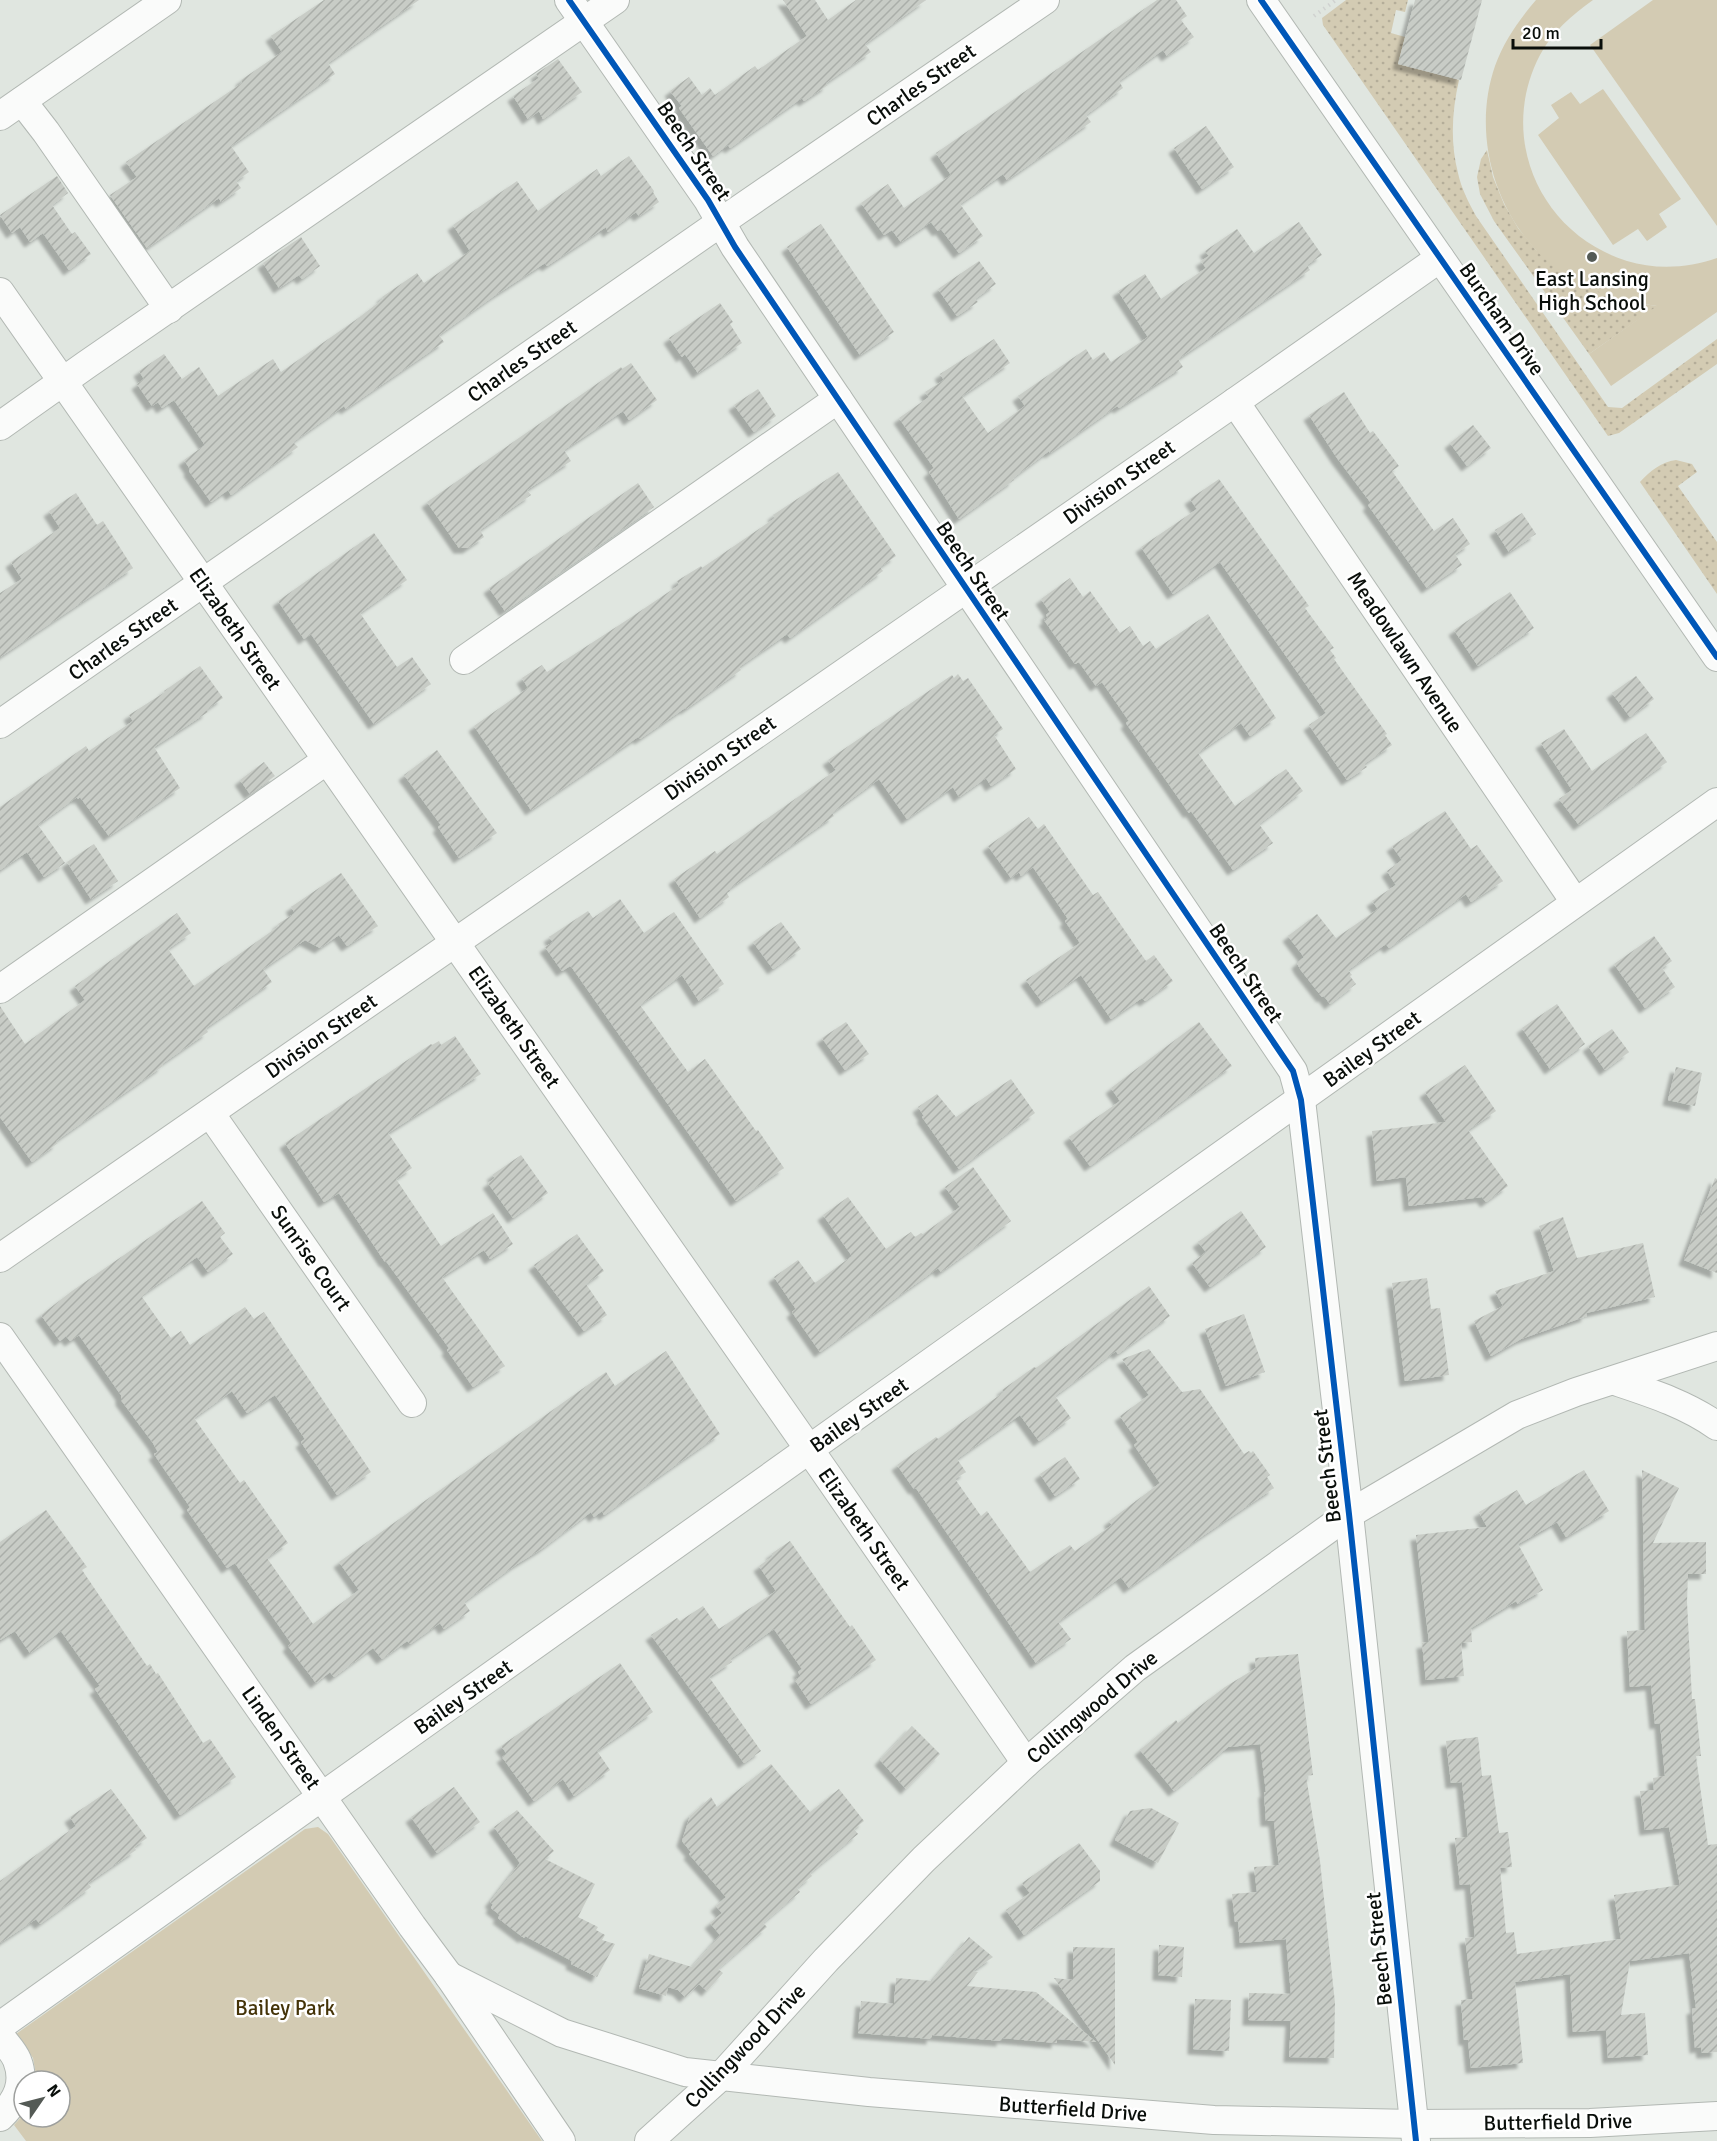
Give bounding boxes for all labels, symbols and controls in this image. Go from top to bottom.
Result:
scale bar [1513,12,1602,50]
text: 20 m [1522,22,1560,44]
street label: Charles Street [861,38,981,132]
street label: Beech Street [651,96,737,206]
marker: East Lansing High School [1585,250,1599,264]
street label: Burcham Drive [1454,258,1550,380]
place label: East Lansing High School [1535,266,1649,316]
street label: Charles Street [462,314,582,408]
street label: Division Street [1058,434,1180,530]
street label: Beech Street [930,516,1016,626]
street label: Elizabeth Street [183,563,287,695]
street label: Meadowlawn Avenue [1341,567,1469,737]
street label: Charles Street [63,592,183,686]
street label: Division Street [659,710,781,806]
street label: Beech Street [1203,918,1289,1028]
street label: Elizabeth Street [462,961,566,1093]
street label: Division Street [260,988,382,1084]
street label: Bailey Street [1318,1005,1426,1093]
street label: Sunrise Court [265,1200,357,1316]
street label: Bailey Street [805,1372,913,1458]
street label: Beech Street [1307,1408,1347,1524]
street label: Elizabeth Street [812,1463,916,1595]
street label: Collingwood Drive [1021,1645,1163,1769]
street label: Bailey Street [409,1654,517,1740]
street label: Linden Street [236,1681,326,1795]
street label: Beech Street [1360,1891,1398,2007]
street label: Collingwood Drive [679,1978,811,2114]
park label: Bailey Park [235,1995,336,2021]
north arrow [12,2069,72,2129]
text: N [42,2081,65,2101]
street label: Butterfield Drive [998,2091,1148,2127]
street label: Butterfield Drive [1483,2108,1633,2136]

